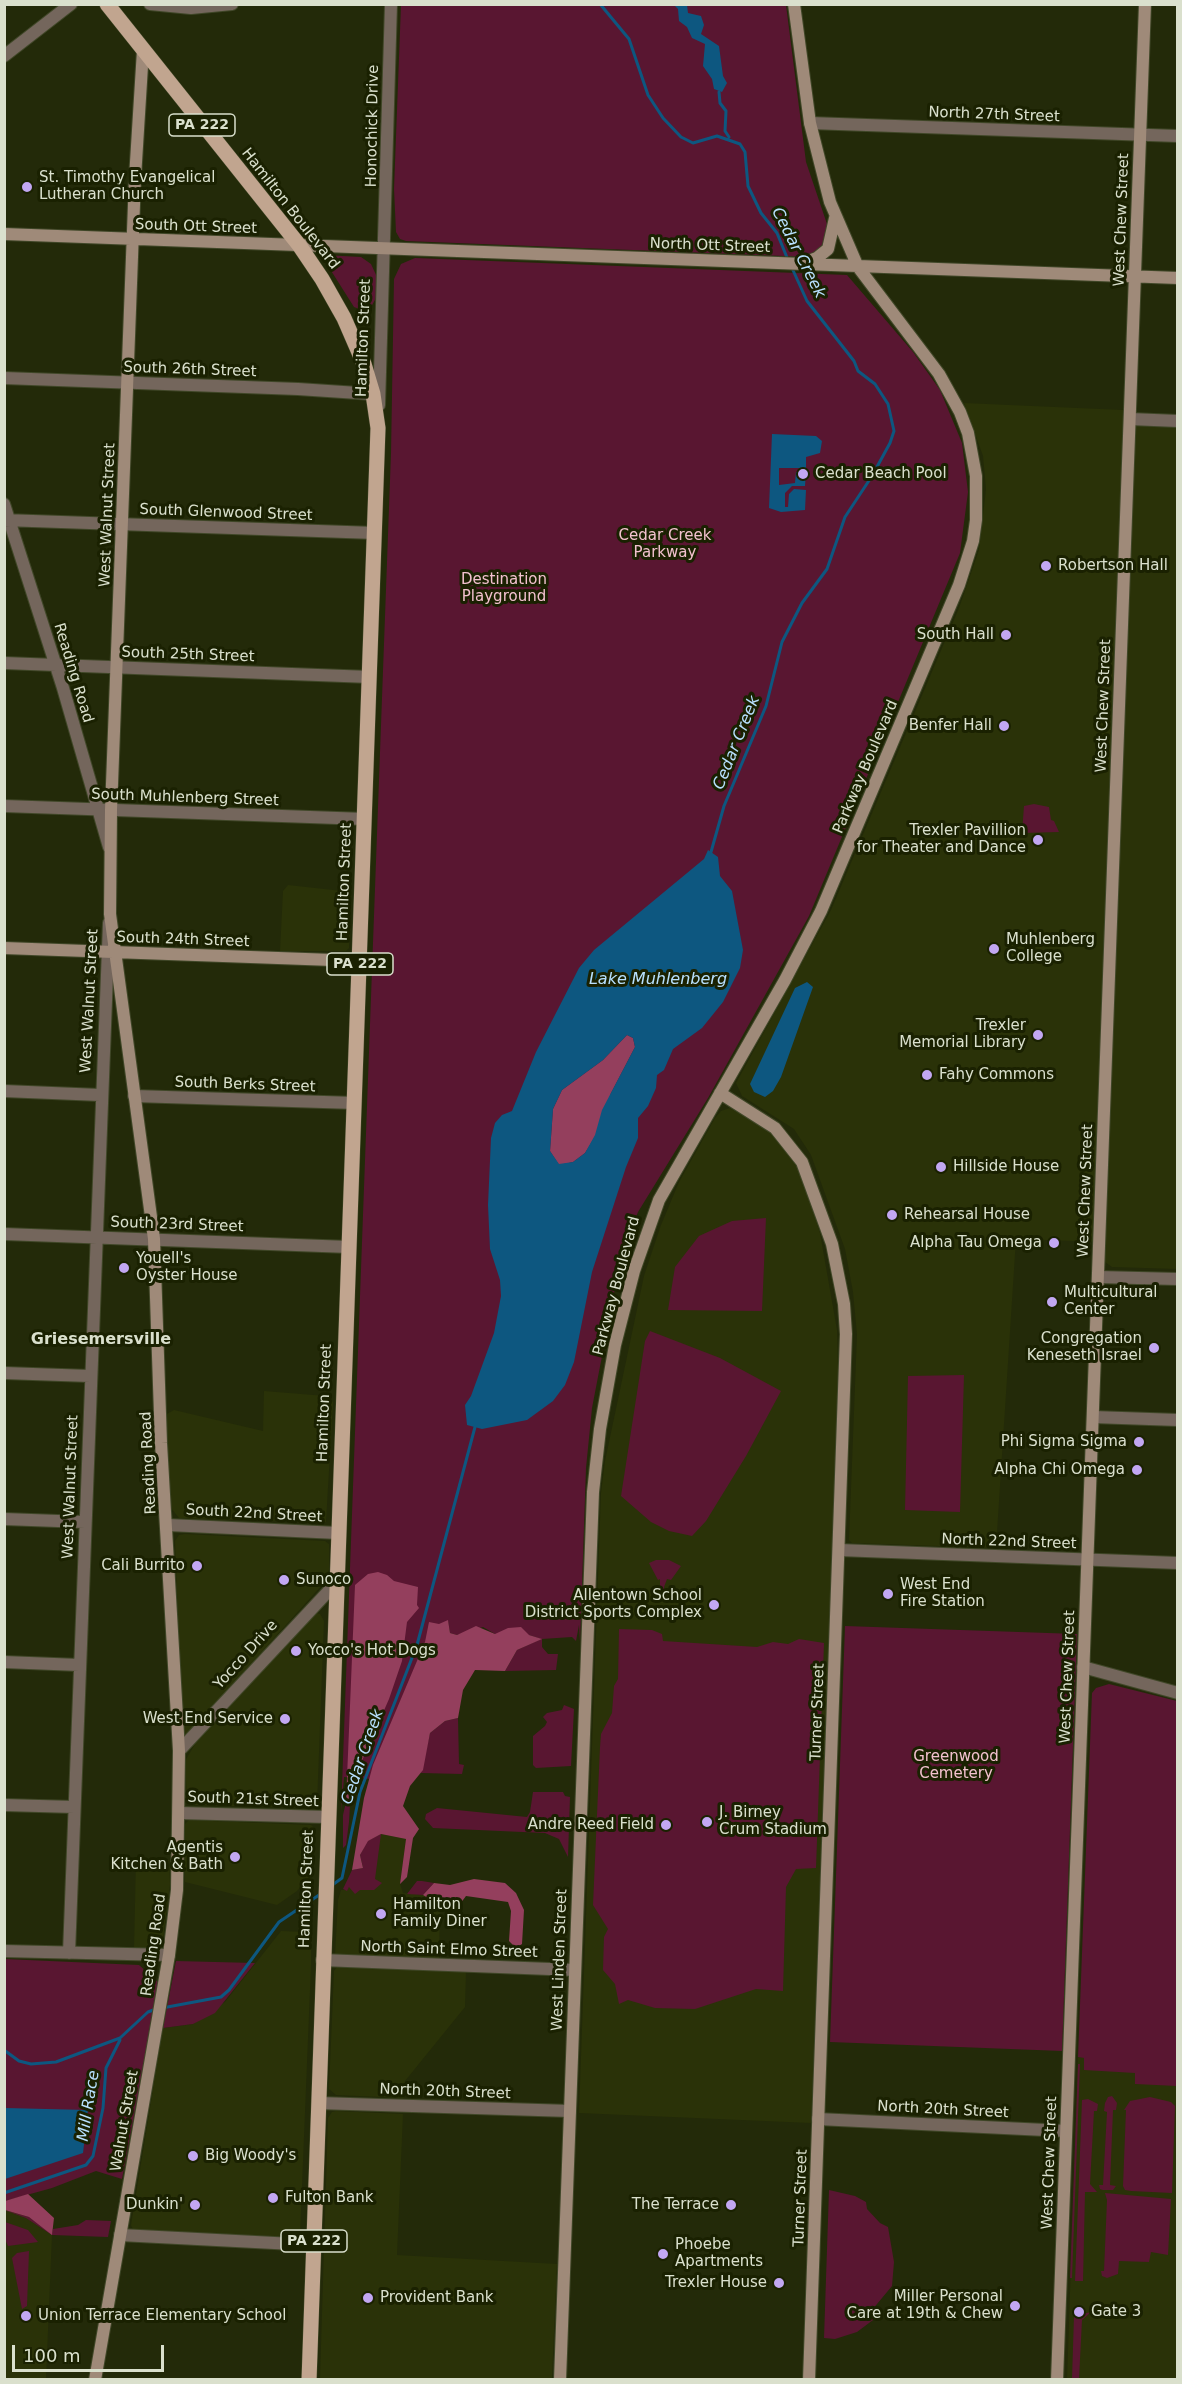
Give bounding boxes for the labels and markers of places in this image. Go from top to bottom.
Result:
place label: St. Timothy Evangelical Lutheran Church [39,169,215,204]
marker: St. Timothy Evangelical Lutheran Church [20,180,34,194]
place label: Cedar Beach Pool [815,465,947,483]
marker: Cedar Beach Pool [796,467,810,481]
place label: Robertson Hall [1058,557,1168,575]
marker: Robertson Hall [1039,559,1053,573]
place label: South Hall [917,626,994,644]
marker: South Hall [999,628,1013,642]
place label: Benfer Hall [909,717,992,735]
marker: Benfer Hall [997,719,1011,733]
place label: Trexler Pavillion for Theater and Dance [857,822,1026,857]
marker: Trexler Pavillion for Theater and Dance [1031,833,1045,847]
place label: Muhlenberg College [1006,931,1095,966]
marker: Muhlenberg College [987,942,1001,956]
place label: Trexler Memorial Library [899,1017,1026,1052]
marker: Trexler Memorial Library [1031,1028,1045,1042]
place label: Fahy Commons [939,1066,1054,1084]
marker: Fahy Commons [920,1068,934,1082]
place label: Hillside House [953,1158,1059,1176]
marker: Hillside House [934,1160,948,1174]
place label: Rehearsal House [904,1206,1030,1224]
marker: Rehearsal House [885,1208,899,1222]
place label: Alpha Tau Omega [910,1234,1042,1252]
marker: Alpha Tau Omega [1047,1236,1061,1250]
place label: Youell's Oyster House [136,1250,238,1285]
marker: Youell's Oyster House [117,1261,131,1275]
place label: Multicultural Center [1064,1284,1158,1319]
marker: Multicultural Center [1045,1295,1059,1309]
place label: Congregation Keneseth Israel [1027,1330,1142,1365]
marker: Congregation Keneseth Israel [1147,1341,1161,1355]
place label: Phi Sigma Sigma [1001,1433,1127,1451]
marker: Phi Sigma Sigma [1132,1435,1146,1449]
place label: Alpha Chi Omega [994,1461,1125,1479]
marker: Alpha Chi Omega [1130,1463,1144,1477]
place label: Cali Burrito [101,1557,185,1575]
marker: Cali Burrito [190,1559,204,1573]
place label: Sunoco [296,1571,351,1589]
marker: Sunoco [277,1573,291,1587]
place label: West End Fire Station [900,1576,985,1611]
place label: Allentown School District Sports Complex [525,1587,702,1622]
marker: West End Fire Station [881,1587,895,1601]
marker: Allentown School District Sports Complex [707,1598,721,1612]
place label: Yocco's Hot Dogs [308,1642,436,1660]
marker: Yocco's Hot Dogs [289,1644,303,1658]
place label: West End Service [143,1710,273,1728]
marker: West End Service [278,1712,292,1726]
place label: J. Birney Crum Stadium [719,1804,827,1839]
marker: J. Birney Crum Stadium [700,1815,714,1829]
place label: Andre Reed Field [528,1816,654,1834]
marker: Andre Reed Field [659,1818,673,1832]
place label: Agentis Kitchen & Bath [111,1839,223,1874]
marker: Agentis Kitchen & Bath [228,1850,242,1864]
place label: Hamilton Family Diner [393,1896,487,1931]
marker: Hamilton Family Diner [374,1907,388,1921]
place label: Big Woody's [205,2147,296,2165]
marker: Big Woody's [186,2149,200,2163]
place label: Fulton Bank [285,2189,373,2207]
marker: Fulton Bank [266,2191,280,2205]
place label: Dunkin' [126,2196,183,2214]
place label: The Terrace [632,2196,719,2214]
marker: Dunkin' [188,2198,202,2212]
marker: The Terrace [724,2198,738,2212]
place label: Phoebe Apartments [675,2236,763,2271]
marker: Phoebe Apartments [656,2247,670,2261]
place label: Trexler House [665,2274,767,2292]
marker: Trexler House [772,2276,786,2290]
place label: Miller Personal Care at 19th & Chew [846,2288,1003,2323]
place label: Provident Bank [380,2289,493,2307]
marker: Provident Bank [361,2291,375,2305]
marker: Miller Personal Care at 19th & Chew [1008,2299,1022,2313]
place label: Gate 3 [1091,2303,1141,2321]
marker: Gate 3 [1072,2305,1086,2319]
place label: Union Terrace Elementary School [38,2307,286,2325]
marker: Union Terrace Elementary School [19,2309,33,2323]

